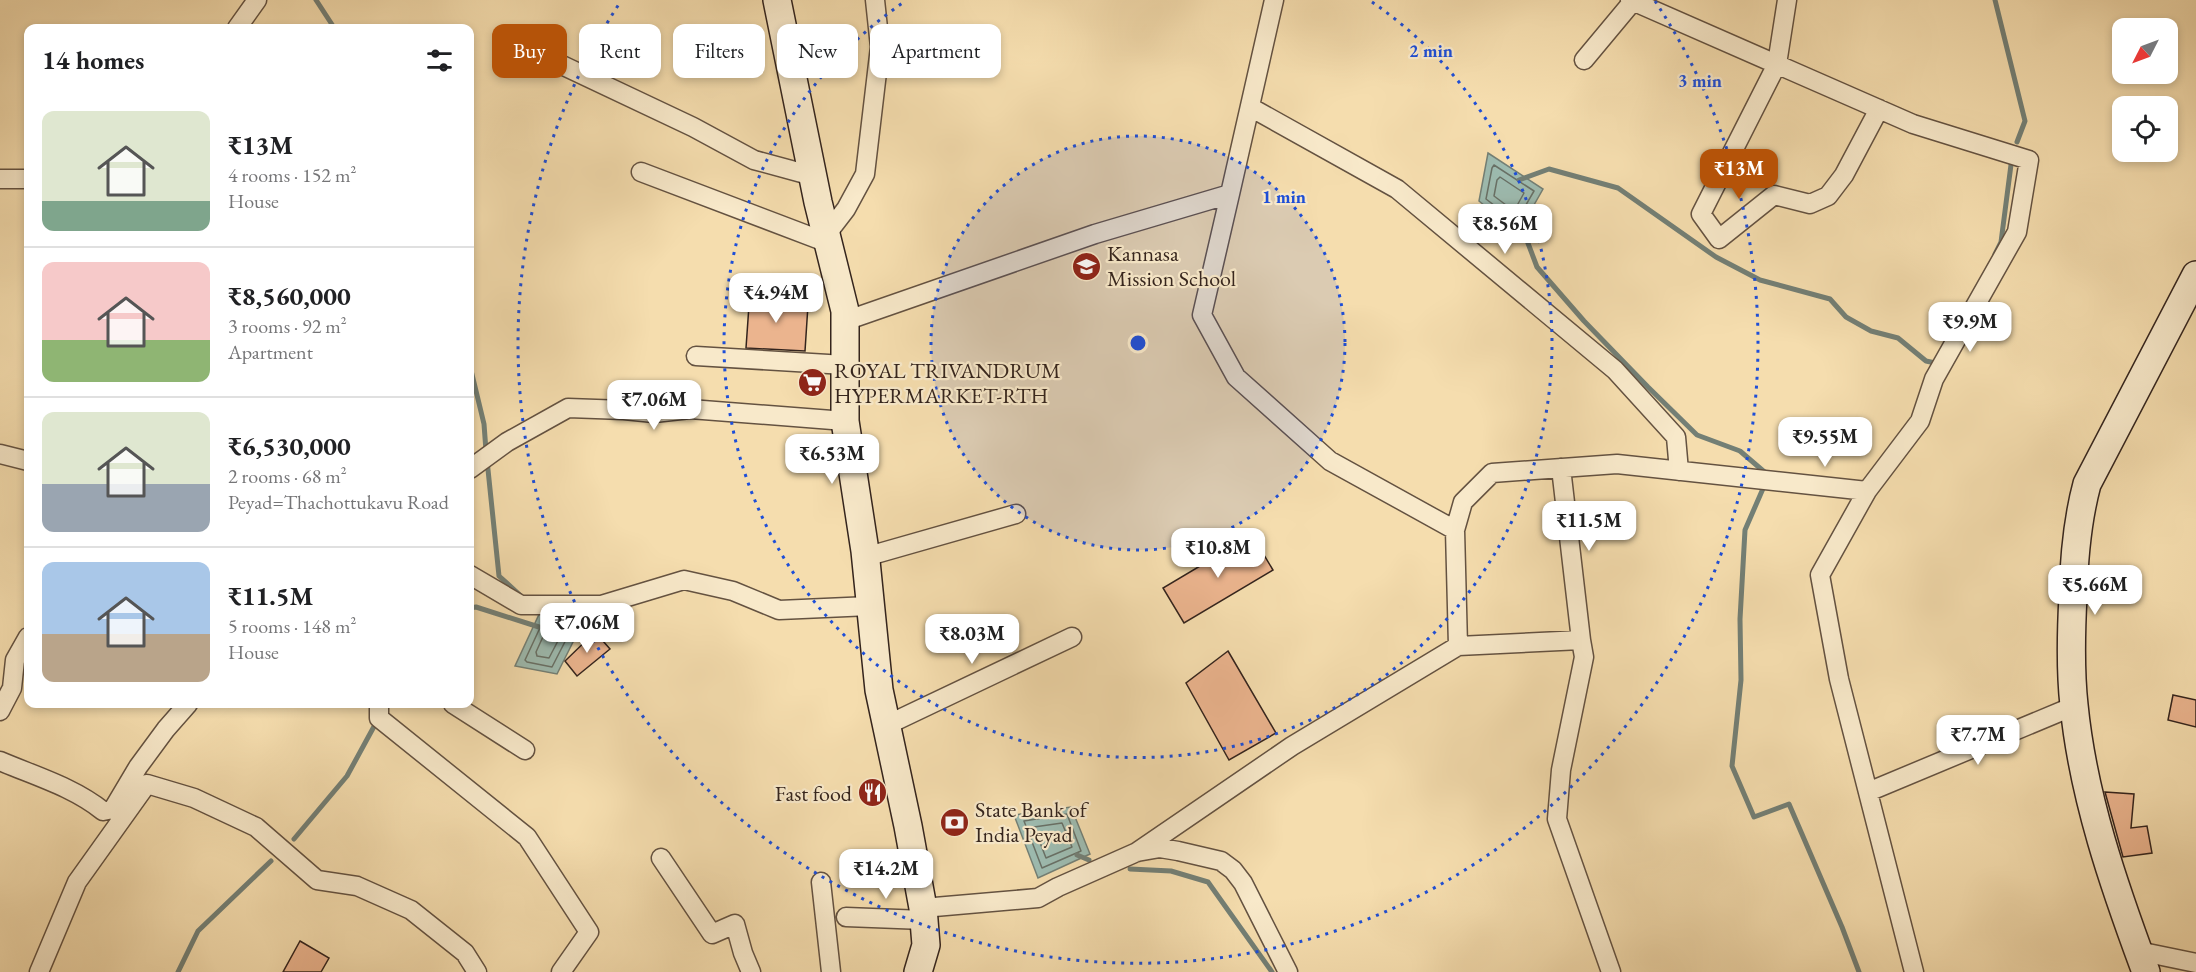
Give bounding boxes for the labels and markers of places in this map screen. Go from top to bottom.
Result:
pin: ₹13M [1703,149,1775,200]
pin: ₹8.56M [1456,204,1554,255]
place label: Kannasa Mission School [1107,239,1236,293]
school or university icon: Kannasa Mission School [1070,250,1102,282]
pin: ₹4.94M [727,273,825,324]
pin: ₹9.9M [1928,302,2012,353]
centre of rings [1128,333,1148,353]
place label: ROYAL TRIVANDRUM HYPERMARKET-RTH [834,356,1061,410]
supermarket icon: ROYAL TRIVANDRUM HYPERMARKET-RTH [797,367,829,399]
pin: ₹7.06M [605,380,703,431]
pin: ₹9.55M [1776,417,1874,468]
pin: ₹6.53M [783,434,881,485]
pin: ₹11.5M [1540,501,1638,552]
pin: ₹10.8M [1169,528,1267,579]
pin: ₹5.66M [2046,565,2144,616]
pin: ₹7.06M [538,603,636,654]
pin: ₹8.03M [923,614,1021,665]
pin: ₹7.7M [1936,715,2020,766]
restaurant icon: Fast food [857,777,889,809]
place label: Fast food [775,779,853,808]
place label: State Bank of India Peyad [975,795,1090,849]
bank icon: State Bank of India Peyad [938,806,970,838]
pin: ₹14.2M [837,849,935,900]

